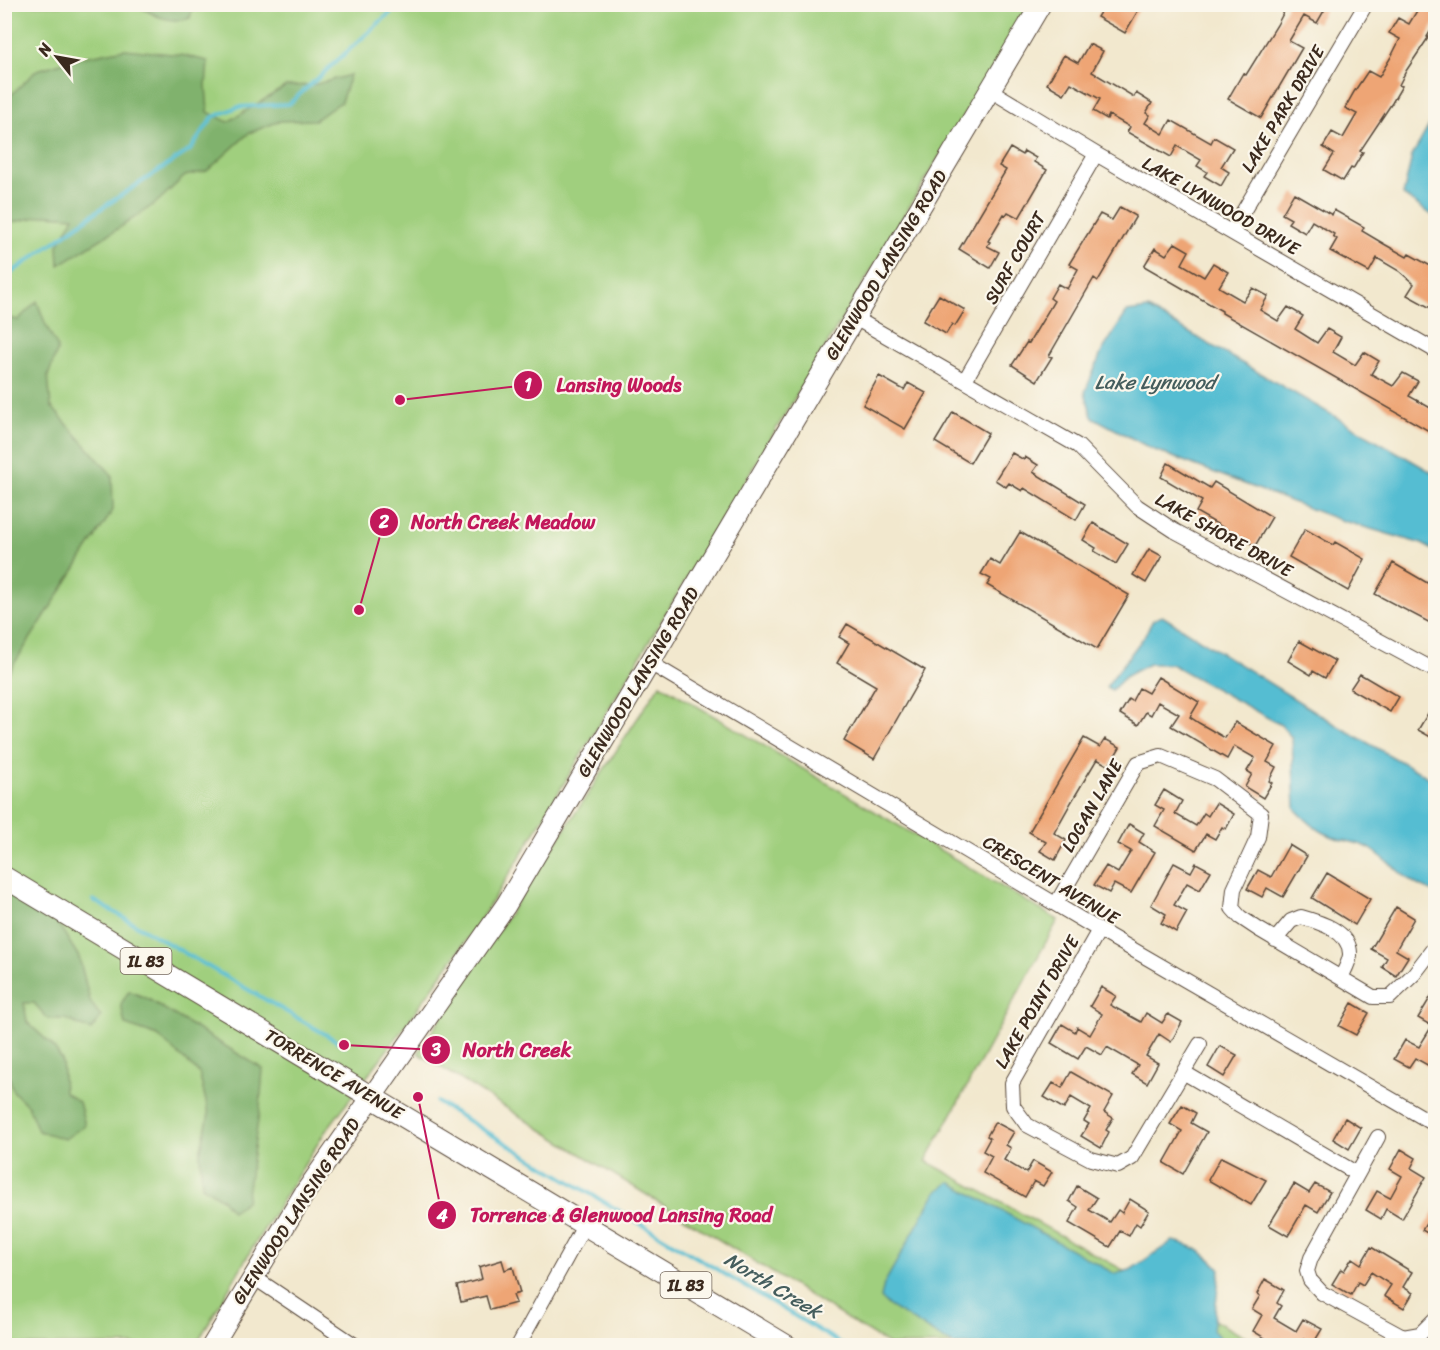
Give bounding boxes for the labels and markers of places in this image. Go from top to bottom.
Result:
callout: Lansing Woods [513,366,694,404]
callout: North Creek Meadow [369,503,607,541]
callout: North Creek [421,1031,584,1069]
callout: Torrence & Glenwood Lansing Road [427,1196,784,1234]

